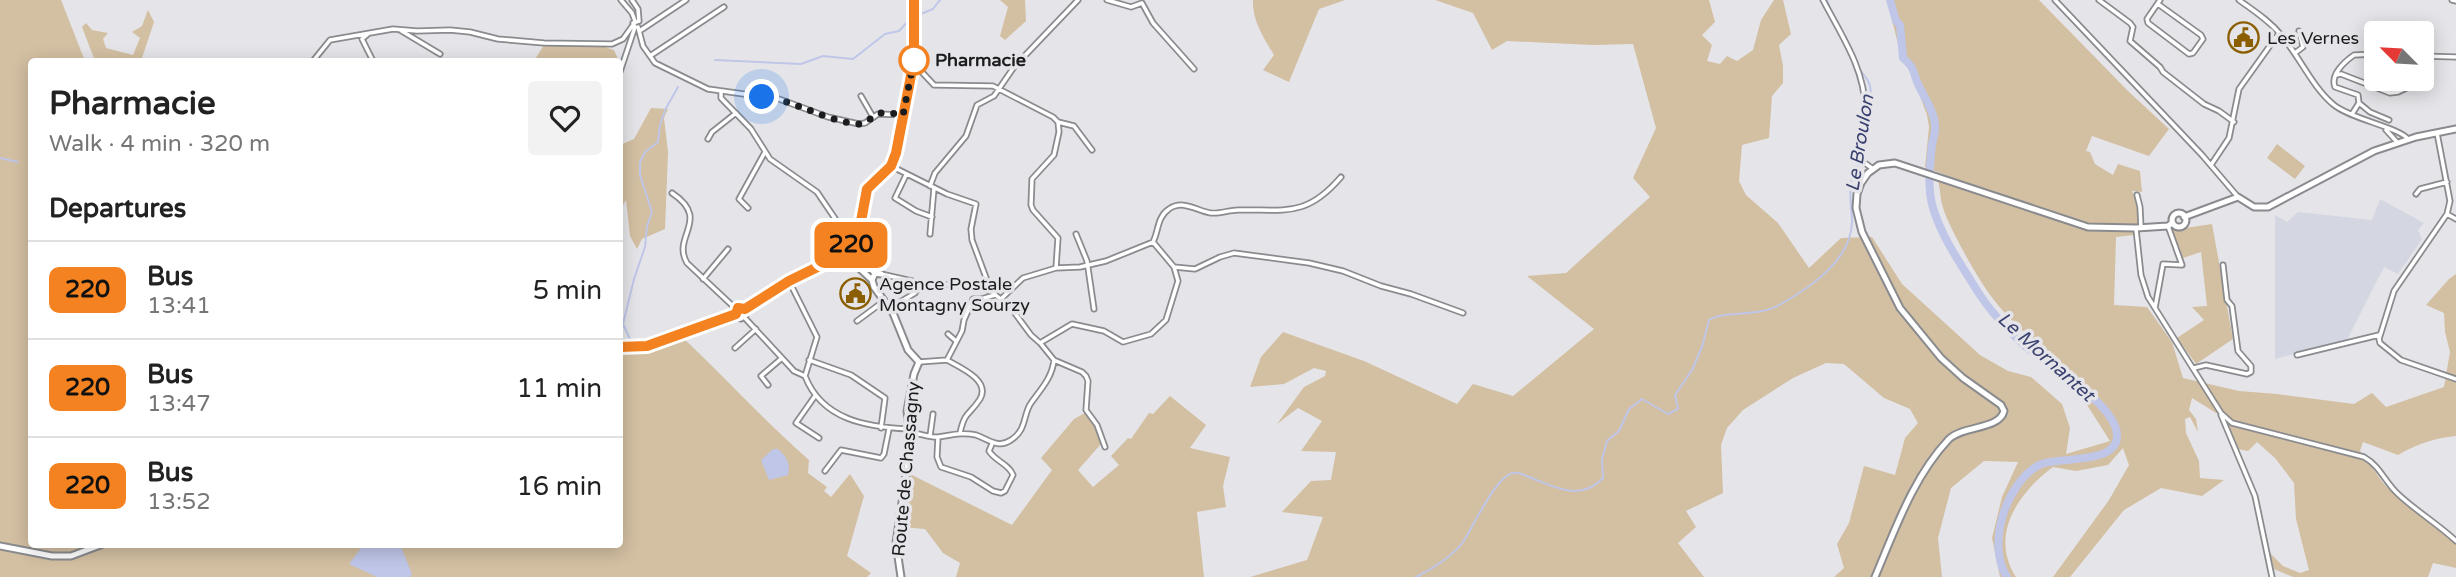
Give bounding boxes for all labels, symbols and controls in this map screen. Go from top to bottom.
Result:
public building icon: Les Vernes [2227,21,2261,55]
north arrow [2364,21,2434,91]
map controls [2364,21,2434,91]
place label: Les Vernes [2267,27,2359,49]
marker: Pharmacie [899,45,929,75]
place label: Pharmacie [935,49,1026,71]
your location [744,79,779,114]
button: heart [528,81,602,155]
text: Pharmacie [49,84,216,123]
water label: Le Broulon [1841,93,1879,193]
text: Walk · 4 min · 320 m [49,130,270,158]
text: Departures [49,193,186,224]
line badge: 220 [811,222,891,268]
text: 220 [828,230,874,259]
text: Bus [147,261,193,292]
place label: Agence Postale Montagny Sourzy [879,273,1030,316]
text: 220 [65,275,110,304]
text: 5 min [533,275,602,306]
public building icon: Agence Postale Montagny Sourzy [839,277,873,311]
text: 13:41 [147,292,211,320]
water label: Le Mornantet [1993,308,2101,408]
text: Bus [147,359,193,390]
text: 220 [65,373,110,402]
text: 11 min [516,373,602,404]
street label: Route de Chassagny [887,380,925,557]
text: 13:47 [147,390,211,418]
text: Bus [147,457,193,488]
text: 220 [65,471,110,500]
text: 16 min [516,471,602,502]
text: 13:52 [147,488,211,516]

